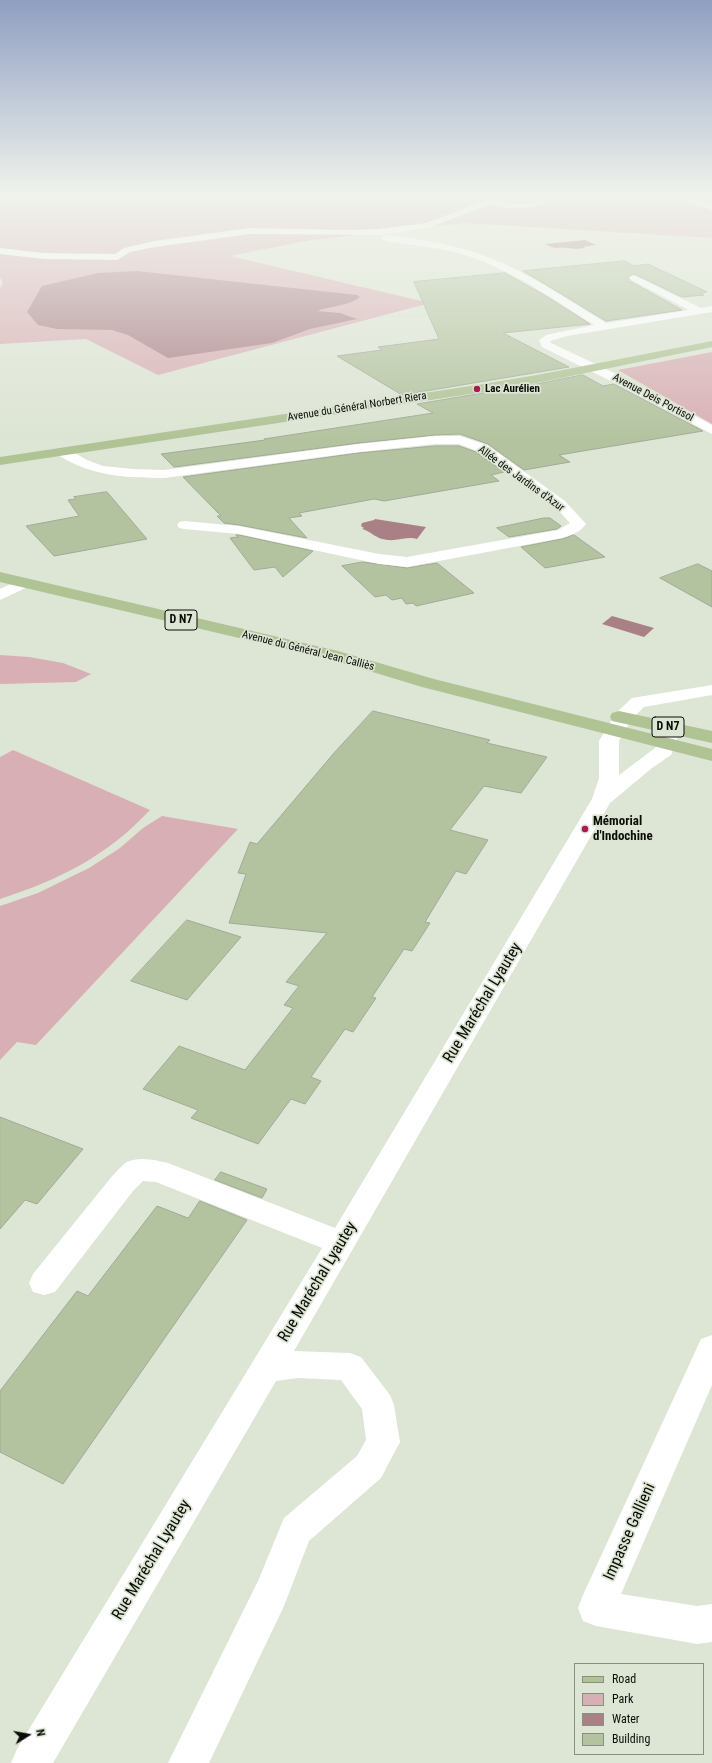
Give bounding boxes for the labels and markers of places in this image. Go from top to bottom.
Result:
place label: Lac Aurélien [485,382,540,396]
marker: Lac Aurélien [472,384,482,394]
place label: Mémorial d'Indochine [593,814,653,845]
marker: Mémorial d'Indochine [580,824,590,834]

